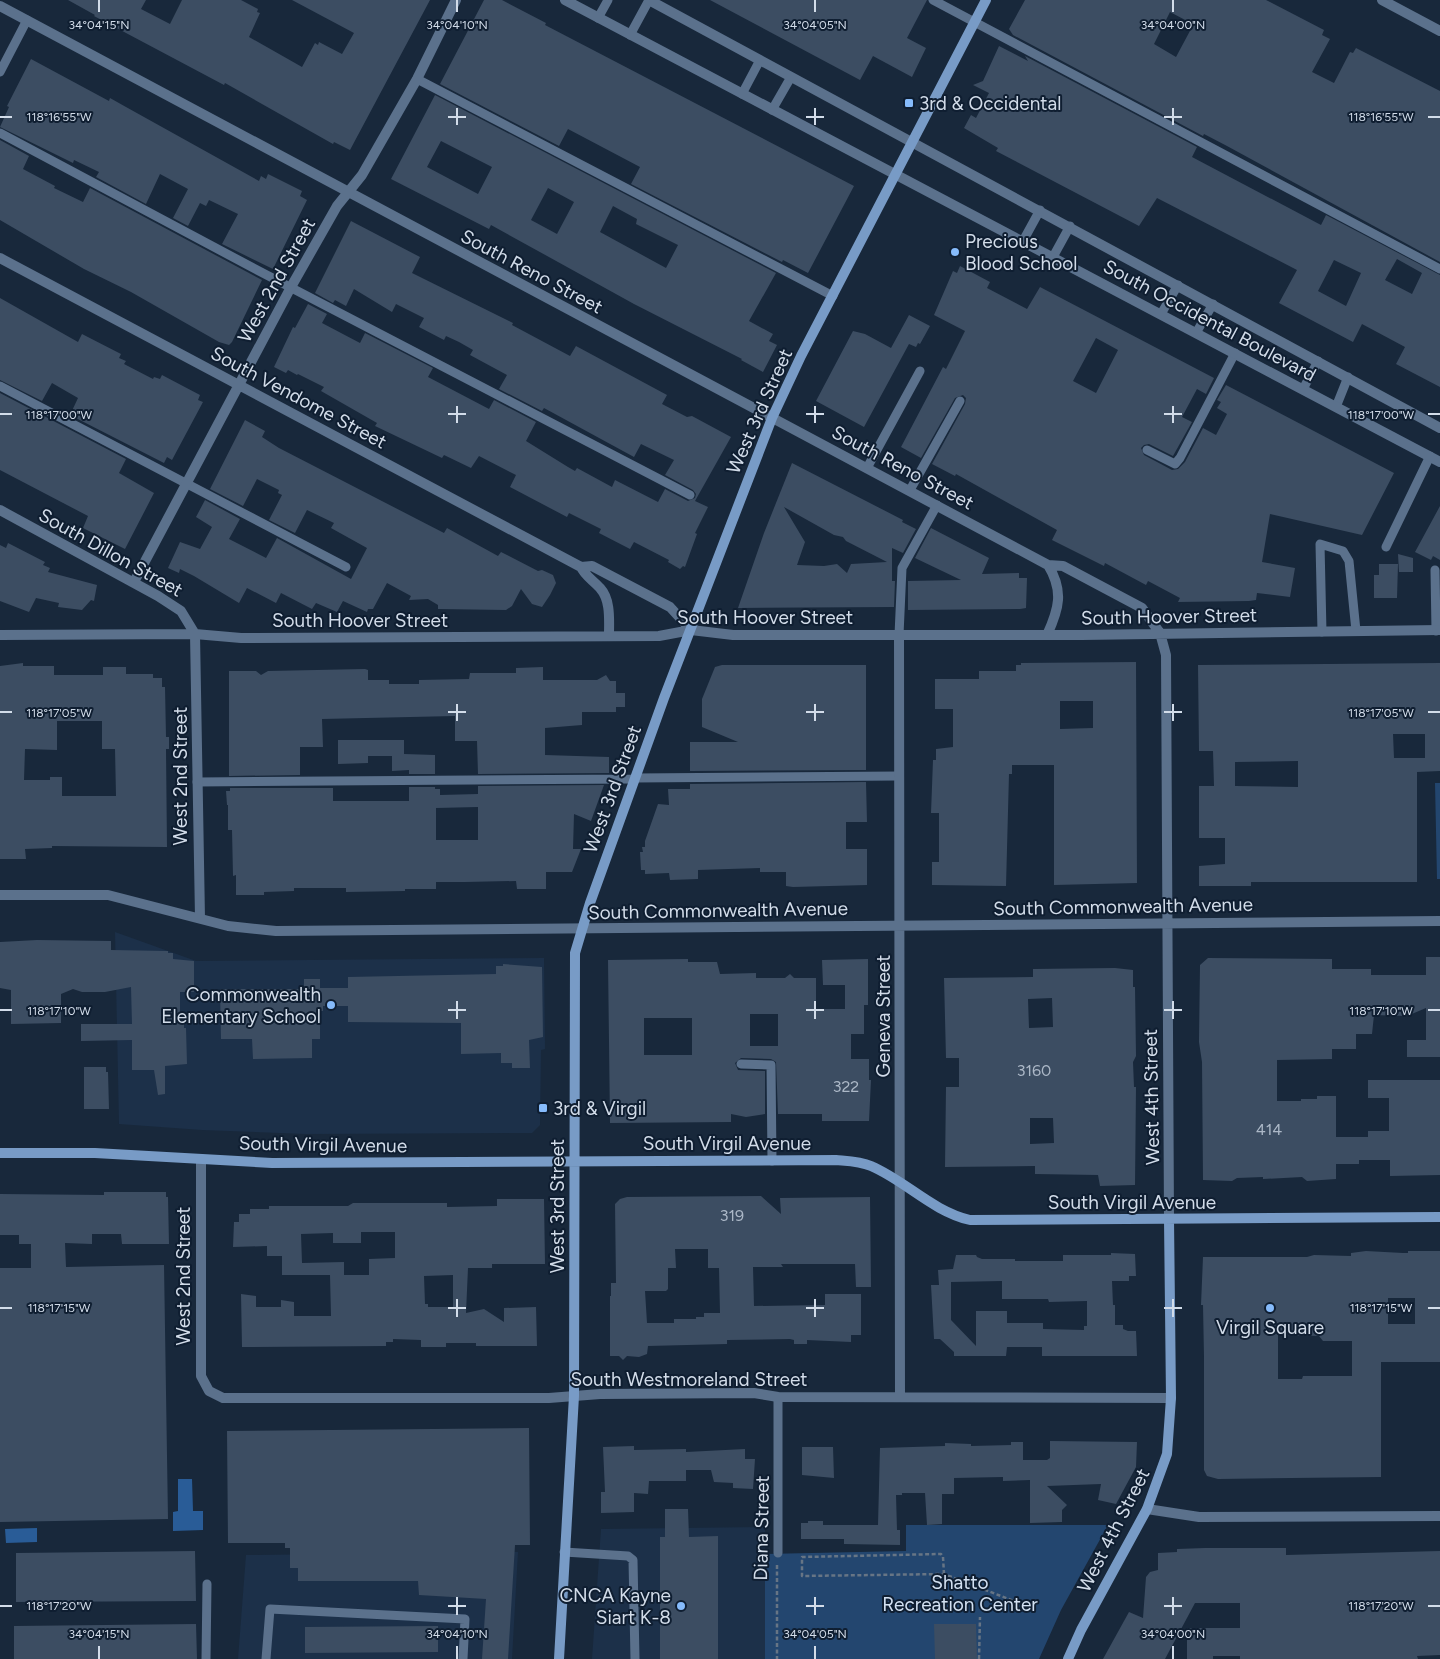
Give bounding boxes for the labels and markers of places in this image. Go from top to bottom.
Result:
place label: 3rd & Occidental [919,92,1061,115]
marker: 3rd & Occidental [903,97,915,109]
place label: Precious Blood School [965,230,1077,275]
marker: Precious Blood School [949,246,961,258]
place label: Commonwealth Elementary School [161,983,321,1028]
marker: Commonwealth Elementary School [325,999,337,1011]
place label: 3rd & Virgil [553,1097,646,1120]
marker: 3rd & Virgil [537,1102,549,1114]
marker: Virgil Square [1264,1302,1276,1314]
place label: Virgil Square [1216,1316,1324,1339]
place label: CNCA Kayne Siart K-8 [559,1584,671,1629]
marker: CNCA Kayne Siart K-8 [675,1600,687,1612]

